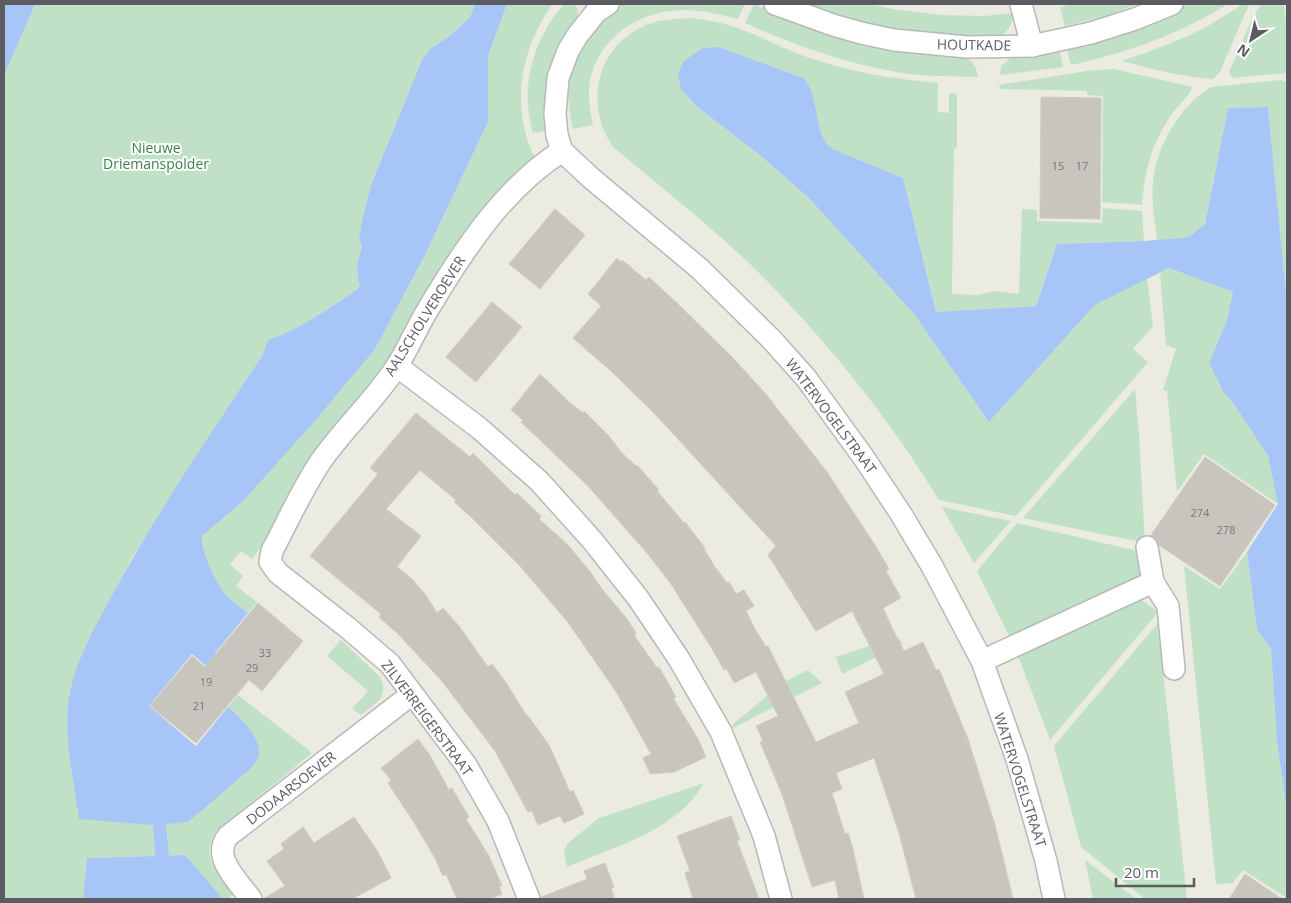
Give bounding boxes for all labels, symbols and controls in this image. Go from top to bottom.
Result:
north arrow [1226,15,1276,65]
street label: HOUTKADE [937,34,1011,55]
text: N [1233,40,1253,62]
park label: Nieuwe Driemanspolder [103,138,209,173]
house number: 15 [1052,158,1064,173]
house number: 17 [1076,158,1088,173]
street label: AALSCHOLVEROEVER [380,252,469,379]
street label: WATERVOGELSTRAAT [782,354,881,477]
house number: 274 [1191,505,1210,520]
house number: 278 [1217,522,1235,537]
house number: 33 [259,645,271,660]
street label: ZILVERREIGERSTRAAT [378,656,477,780]
house number: 29 [246,660,258,675]
house number: 19 [200,674,212,689]
house number: 21 [193,698,205,713]
street label: WATERVOGELSTRAAT [990,710,1051,850]
street label: DODAARSOEVER [242,746,340,829]
scale bar [1116,856,1194,888]
text: 20 m [1124,862,1159,882]

